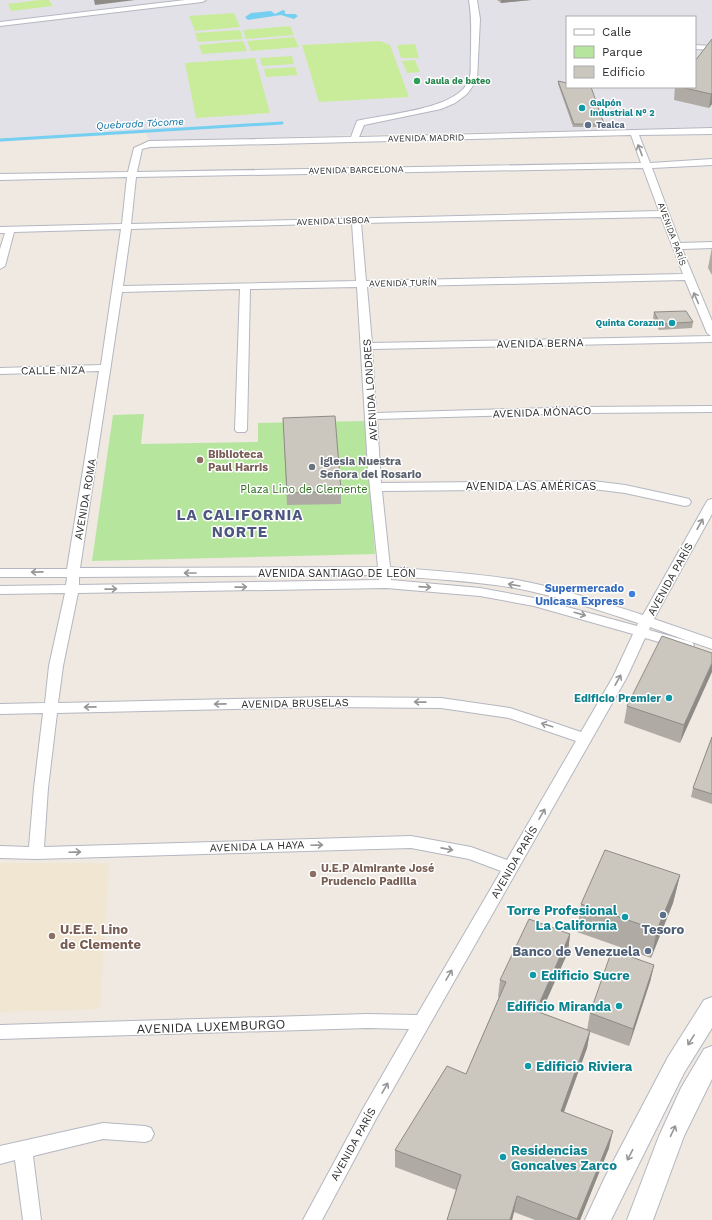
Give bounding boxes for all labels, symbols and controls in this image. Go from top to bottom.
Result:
legend [566,16,696,88]
text: Calle [602,25,631,39]
text: Parque [602,45,643,59]
text: Edificio [602,65,645,79]
marker: Jaula de bateo [412,76,422,86]
place label: Jaula de bateo [425,76,491,86]
place label: Galpón Industrial N° 2 [590,98,655,118]
marker: Galpón Industrial N° 2 [577,103,587,113]
water label: Quebrada Tócome [96,116,184,131]
marker: Tealca [583,120,593,130]
place label: Tealca [596,120,626,130]
street label: AVENIDA MADRID [388,132,464,144]
one-way arrow [636,144,644,156]
street label: AVENIDA BARCELONA [308,164,404,176]
street label: AVENIDA PARÍS [656,201,689,267]
street label: AVENIDA LISBOA [296,215,370,227]
street label: AVENIDA TURÍN [369,276,437,289]
one-way arrow [692,292,700,304]
place label: Quinta Corazun [596,318,664,328]
marker: Quinta Corazun [667,318,677,328]
street label: AVENIDA BERNA [496,336,584,351]
street label: AVENIDA LONDRES [360,338,381,441]
street label: CALLE NIZA [21,363,85,378]
street label: AVENIDA MÓNACO [492,403,592,421]
place label: Biblioteca Paul Harris [208,448,268,474]
marker: Biblioteca Paul Harris [195,455,205,465]
place label: Iglesia Nuestra Señora del Rosario [320,455,422,481]
street label: AVENIDA ROMA [72,457,99,541]
marker: Iglesia Nuestra Señora del Rosario [307,462,317,472]
street label: AVENIDA LAS AMÉRICAS [466,479,596,493]
park label: Plaza Lino de Clemente [240,483,368,496]
district label: LA CALIFORNIA NORTE [177,506,303,541]
one-way arrow [697,518,705,530]
street label: AVENIDA PARÍS [644,540,696,618]
street label: AVENIDA SANTIAGO DE LEÓN [258,566,416,580]
one-way arrow [31,569,44,576]
one-way arrow [184,569,197,577]
one-way arrow [508,580,521,588]
place label: Supermercado Unicasa Express [535,582,624,608]
one-way arrow [234,583,247,591]
one-way arrow [418,583,431,590]
one-way arrow [104,585,117,593]
marker: Supermercado Unicasa Express [627,589,637,599]
one-way arrow [573,611,586,618]
one-way arrow [615,674,623,686]
place label: Edificio Premier [574,692,661,705]
marker: Edificio Premier [664,693,674,703]
street label: AVENIDA BRUSELAS [241,696,349,711]
one-way arrow [414,698,427,706]
one-way arrow [214,700,227,708]
one-way arrow [84,703,97,711]
one-way arrow [542,721,554,729]
one-way arrow [538,808,546,820]
street label: AVENIDA PARÍS [488,823,540,901]
street label: AVENIDA LA HAYA [209,838,305,855]
one-way arrow [310,841,323,848]
one-way arrow [440,845,453,853]
one-way arrow [68,848,81,855]
place label: U.E.P Almirante José Prudencio Padilla [321,862,434,888]
marker: U.E.P Almirante José Prudencio Padilla [308,869,318,879]
place label: Torre Profesional La California [506,903,618,933]
marker: Tesoro [658,910,668,920]
marker: Torre Profesional La California [620,912,630,922]
place label: U.E.E. Lino de Clemente [60,922,141,952]
place label: Tesoro [642,922,685,937]
marker: U.E.E. Lino de Clemente [47,931,57,941]
place label: Banco de Venezuela [512,944,640,959]
marker: Banco de Venezuela [643,946,653,956]
place label: Edificio Sucre [541,968,630,983]
one-way arrow [446,969,454,981]
marker: Edificio Sucre [528,970,538,980]
place label: Edificio Miranda [507,999,611,1014]
marker: Edificio Miranda [614,1001,624,1011]
street label: AVENIDA LUXEMBURGO [136,1016,286,1037]
one-way arrow [687,1034,695,1046]
place label: Edificio Riviera [536,1059,633,1074]
marker: Edificio Riviera [523,1061,533,1071]
one-way arrow [381,1082,389,1094]
street label: AVENIDA PARÍS [327,1105,379,1183]
one-way arrow [670,1125,677,1137]
place label: Residencias Goncalves Zarco [511,1143,617,1173]
one-way arrow [626,1148,633,1160]
marker: Residencias Goncalves Zarco [498,1152,508,1162]

